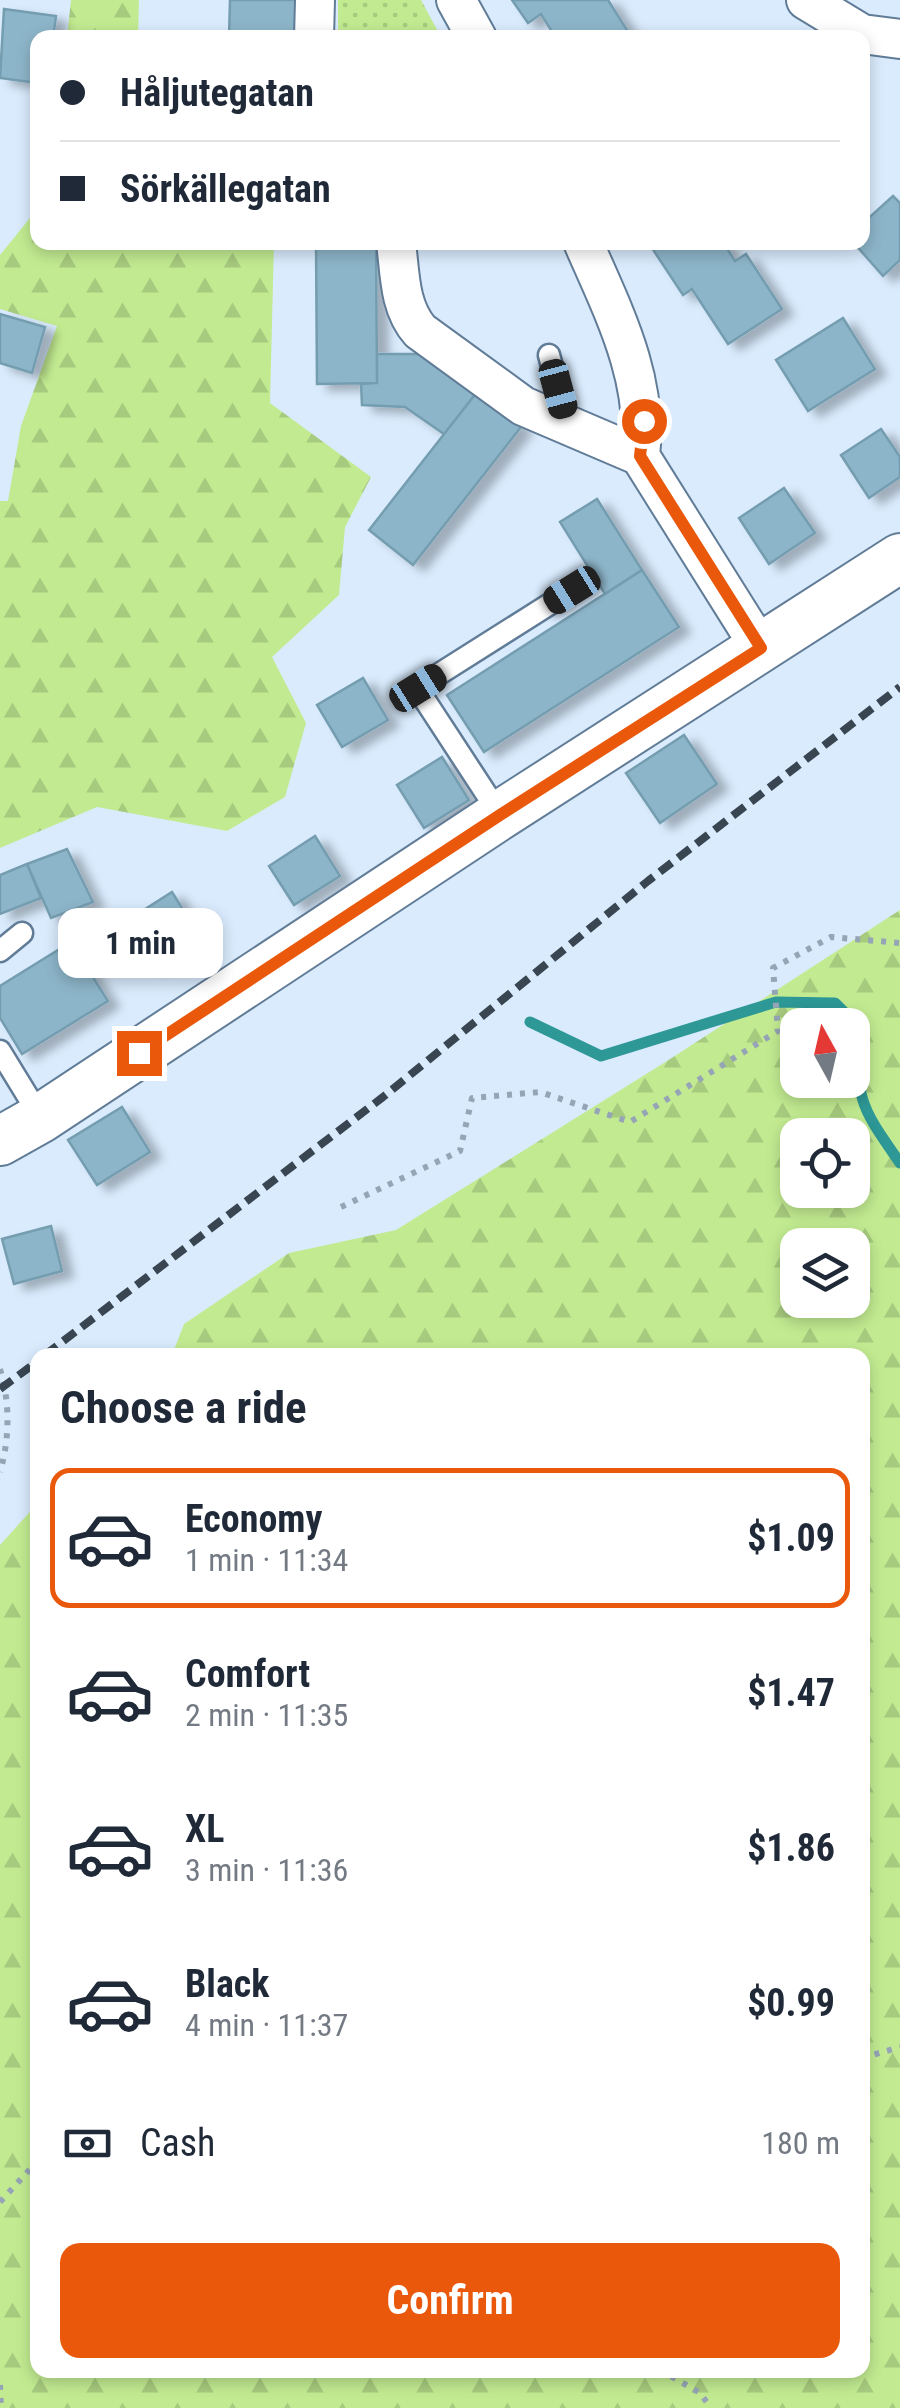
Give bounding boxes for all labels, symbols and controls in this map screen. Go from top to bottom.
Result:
text: Håljutegatan [120,71,314,115]
text: Sörkällegatan [120,167,331,211]
car [536,356,580,422]
route start [622,399,667,444]
car [539,561,605,619]
car [385,659,451,717]
callout: 1 min [56,908,222,978]
text: 1 min [105,924,176,962]
north arrow [780,1008,870,1098]
map controls [780,1008,870,1318]
route end [117,1031,162,1076]
button: locate [780,1118,870,1208]
button: layers [780,1228,870,1318]
text: Choose a ride [60,1381,307,1434]
icon: car [65,1493,155,1583]
text: Economy [185,1497,322,1541]
text: $1.09 [747,1516,835,1560]
text: 1 min · 11:34 [185,1541,348,1579]
icon: car [65,1648,155,1738]
text: Comfort [185,1652,310,1696]
text: $1.47 [747,1671,835,1715]
text: 2 min · 11:35 [185,1696,348,1734]
icon: car [65,1803,155,1893]
text: XL [185,1807,224,1851]
text: $1.86 [747,1826,835,1870]
text: 3 min · 11:36 [185,1851,348,1889]
icon: car [65,1958,155,2048]
text: Black [185,1962,269,2006]
text: $0.99 [747,1981,835,2025]
text: 4 min · 11:37 [185,2006,348,2044]
icon: cash [60,2116,115,2171]
text: Cash [140,2121,215,2165]
text: 180 m [761,2124,840,2162]
button: Confirm [60,2243,840,2358]

